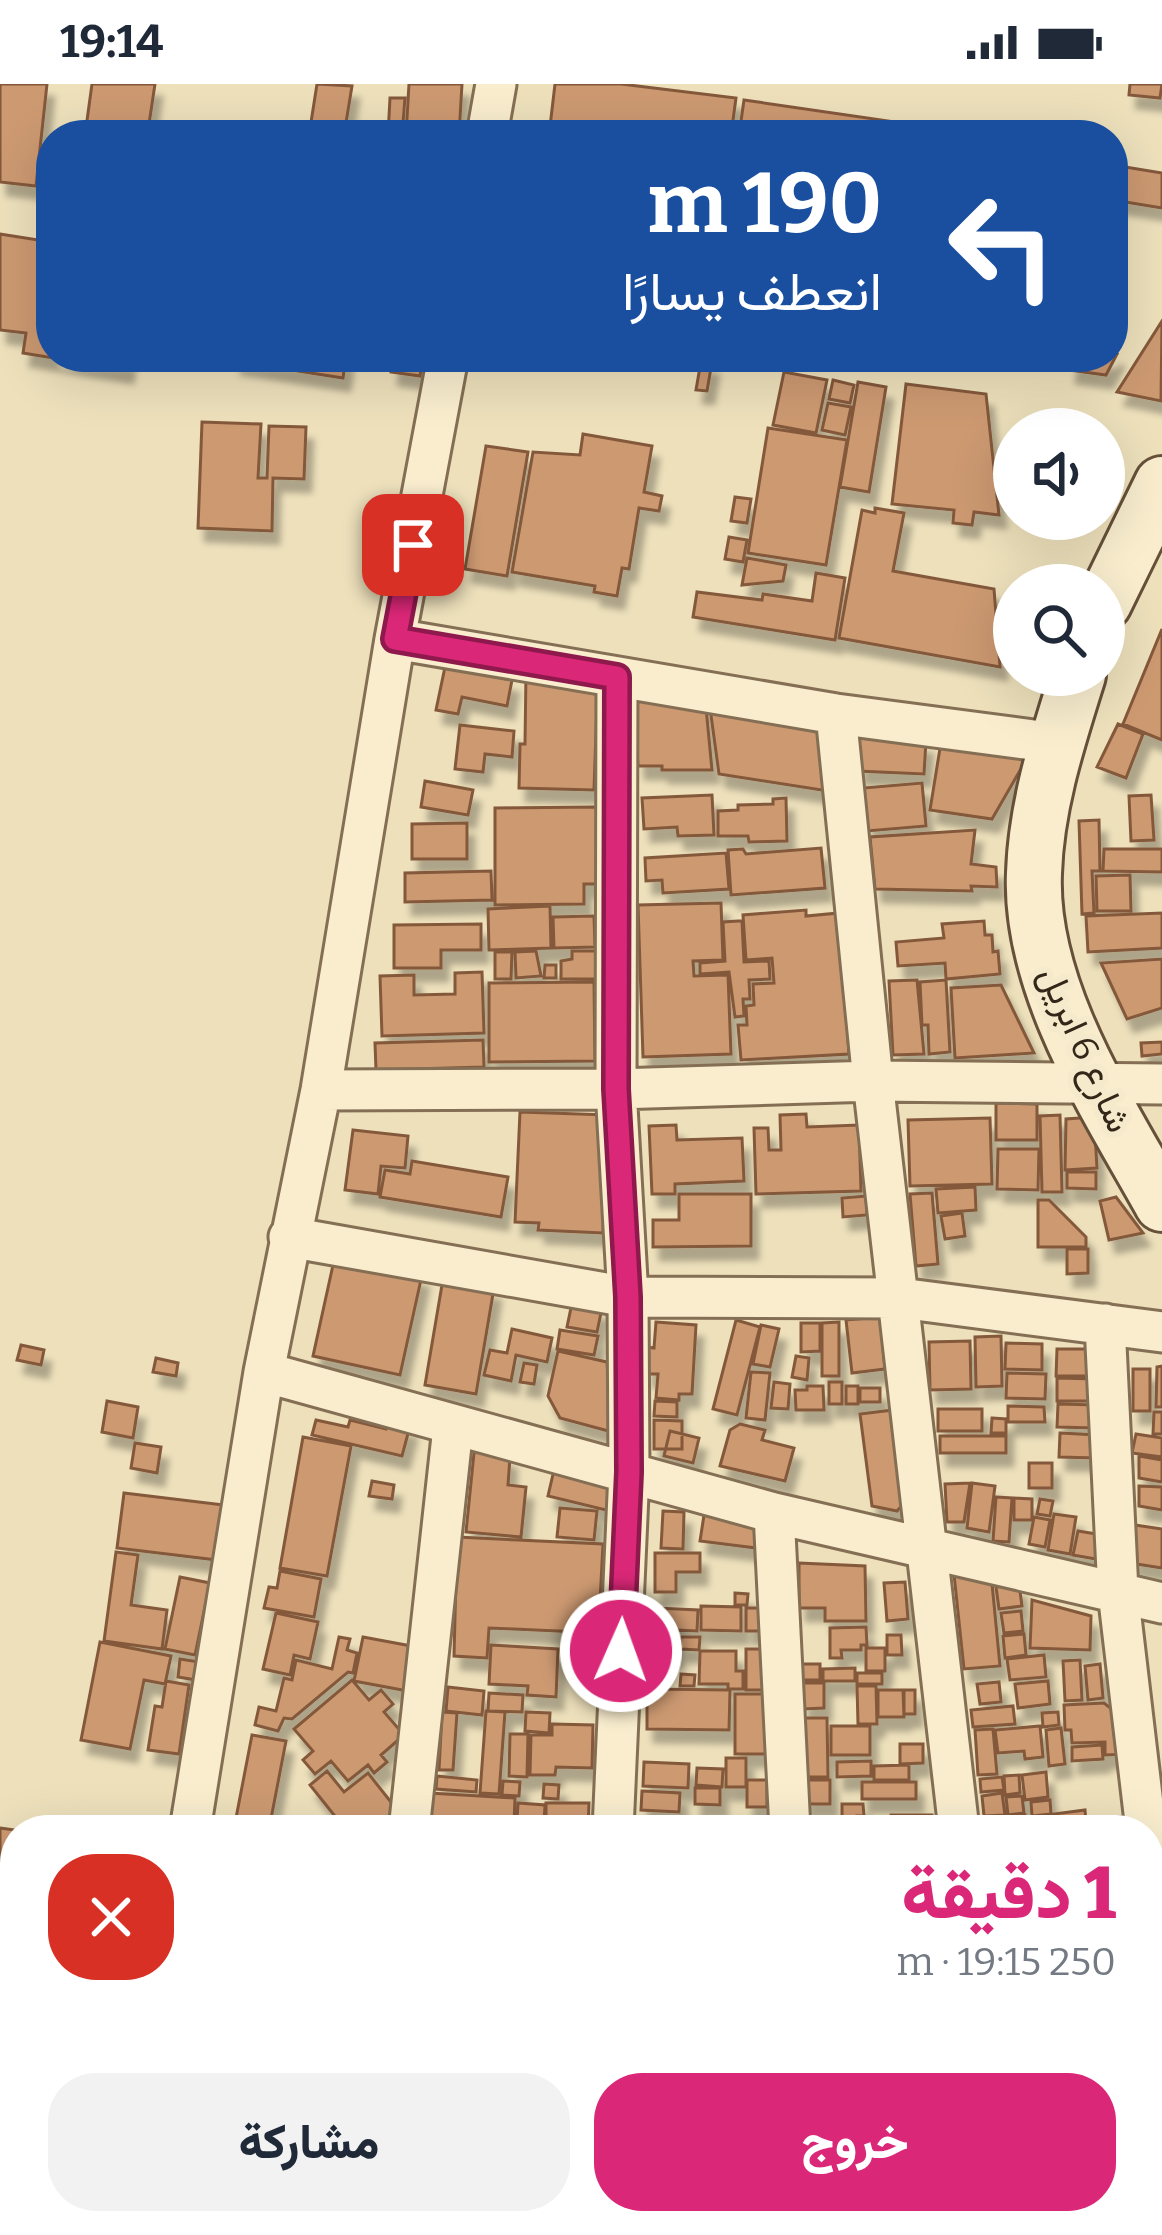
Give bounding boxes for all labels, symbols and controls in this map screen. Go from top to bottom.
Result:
text: 19:14 [60,15,163,69]
text: 190 m [647,153,882,254]
icon: left [924,168,1080,324]
text: انعطف يسارًا [622,260,882,324]
map controls [993,408,1125,696]
button: sound [993,408,1125,540]
pin [362,494,464,596]
icon: arrive [380,512,446,578]
button: search [993,564,1125,696]
street label: شارع 6 ابريل [1027,959,1141,1140]
position arrow [558,1588,684,1714]
text: 1 دقيقة [901,1851,1116,1937]
button: close [48,1854,174,1980]
text: 250 m · 19:15 [897,1939,1116,1985]
button: مشاركة [48,2073,570,2211]
button: خروج [594,2073,1116,2211]

